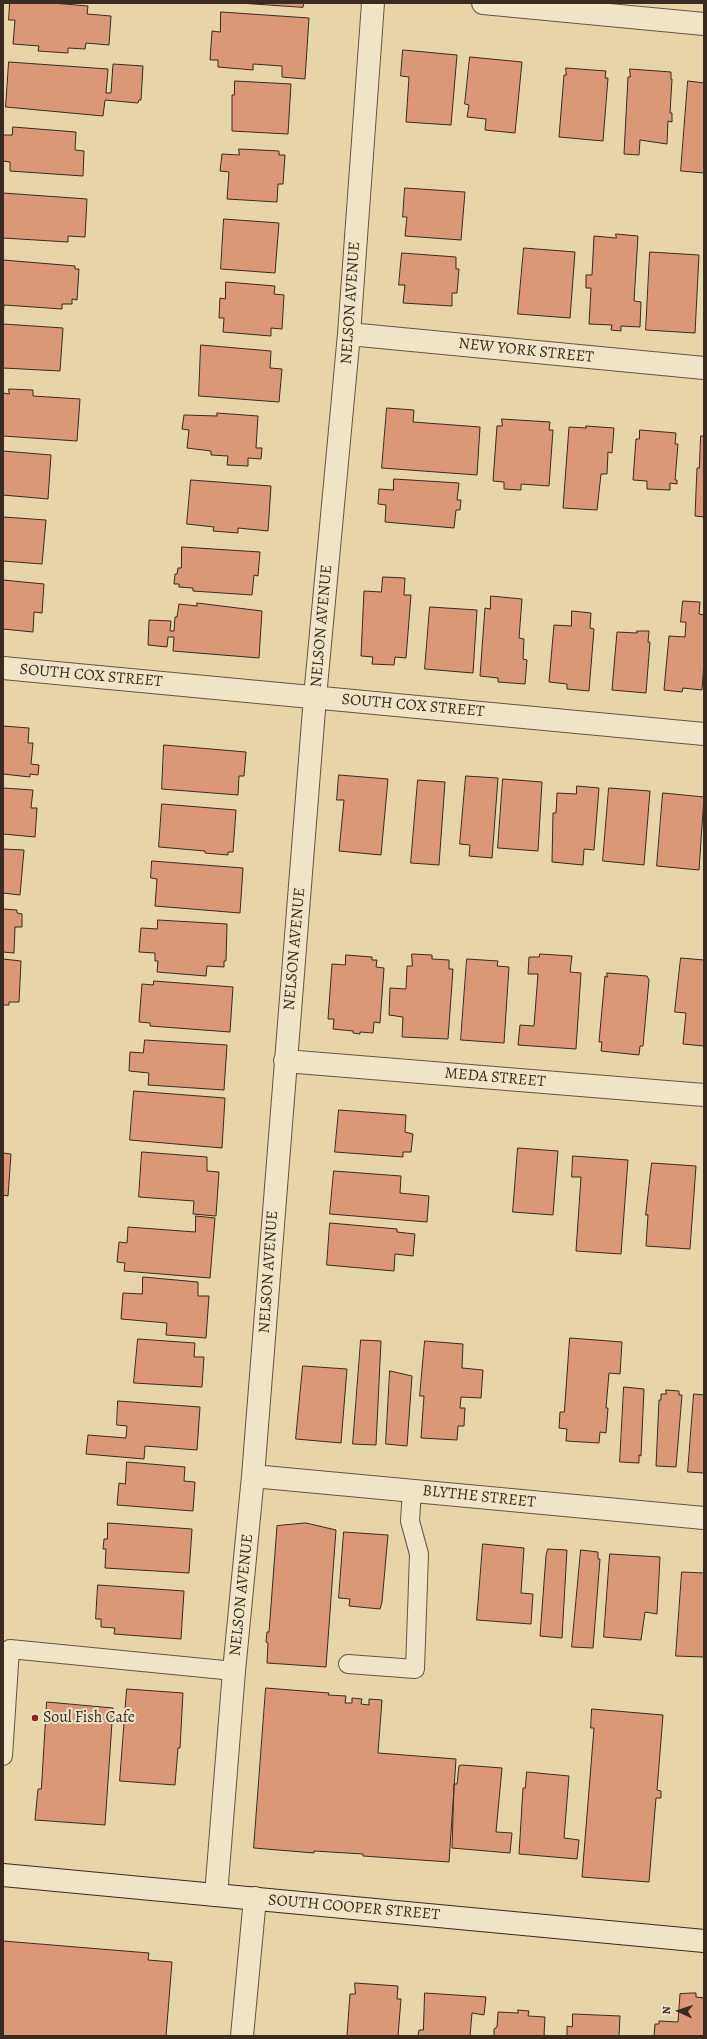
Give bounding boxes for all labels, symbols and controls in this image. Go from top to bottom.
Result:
street label: NELSON AVENUE [337,241,365,365]
street label: NEW YORK STREET [457,334,595,368]
street label: NELSON AVENUE [307,564,337,688]
street label: SOUTH COX STREET [19,660,163,692]
street label: SOUTH COX STREET [341,690,485,722]
street label: NELSON AVENUE [280,887,310,1011]
street label: MEDA STREET [444,1064,546,1092]
street label: NELSON AVENUE [255,1210,283,1334]
street label: BLYTHE STREET [421,1482,537,1512]
street label: NELSON AVENUE [226,1533,258,1657]
place label: Soul Fish Cafe [43,1708,135,1728]
marker: Soul Fish Cafe [30,1713,40,1723]
street label: SOUTH COOPER STREET [267,1891,441,1925]
north arrow [659,1991,699,2031]
text: N [659,2006,674,2015]

